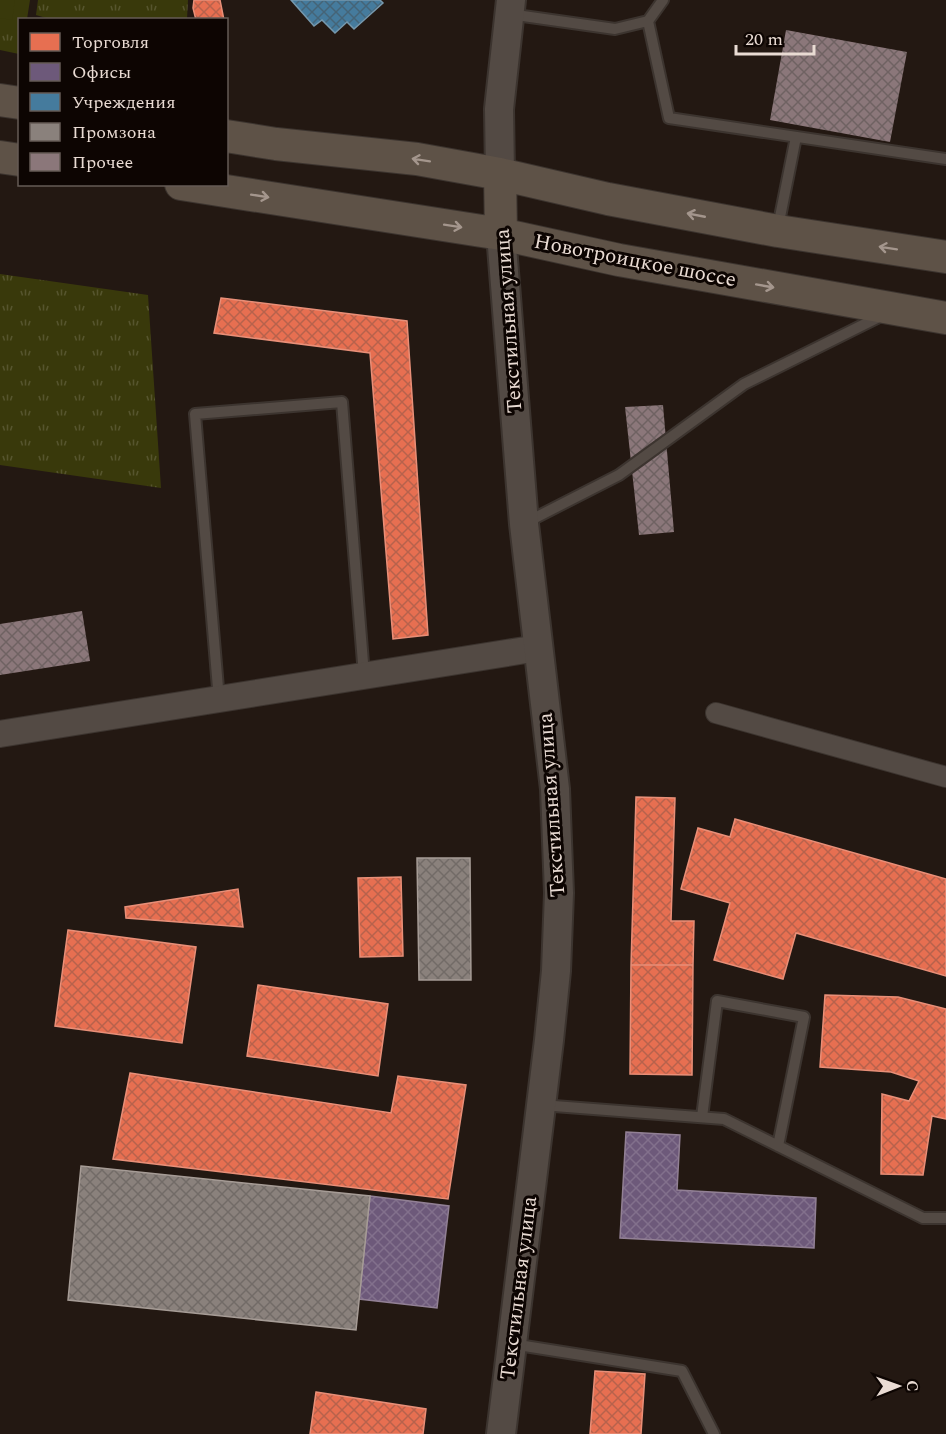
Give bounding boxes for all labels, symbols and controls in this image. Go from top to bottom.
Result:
legend [18,18,228,186]
scale bar [736,18,814,56]
text: 20 m [745,26,783,53]
text: Торговля [72,29,149,56]
text: Офисы [72,59,131,86]
text: Учреждения [72,89,176,116]
text: Промзона [72,119,156,146]
text: Прочее [72,149,133,176]
one-way arrow [412,154,432,165]
one-way arrow [250,191,269,202]
one-way arrow [687,209,706,220]
one-way arrow [442,221,462,232]
street label: Новотроицкое шоссе [531,226,739,296]
street label: Текстильная улица [487,227,531,414]
one-way arrow [879,243,899,254]
one-way arrow [754,281,774,292]
street label: Текстильная улица [530,711,574,898]
street label: Текстильная улица [492,1194,546,1382]
north arrow [868,1356,928,1416]
text: С [900,1380,924,1392]

